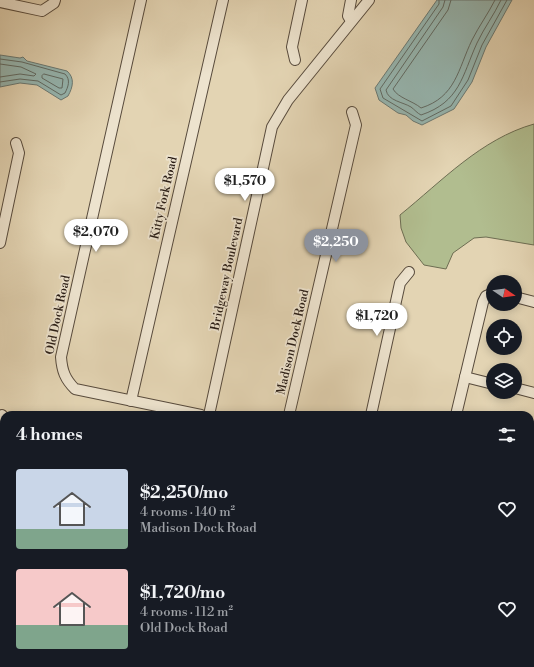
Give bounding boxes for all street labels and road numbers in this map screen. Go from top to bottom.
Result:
street label: Kitty Fork Road [147,155,181,241]
street label: Bridgeway Boulevard [208,216,246,333]
street label: Old Dock Road [42,274,74,356]
street label: Madison Dock Road [274,288,312,396]

